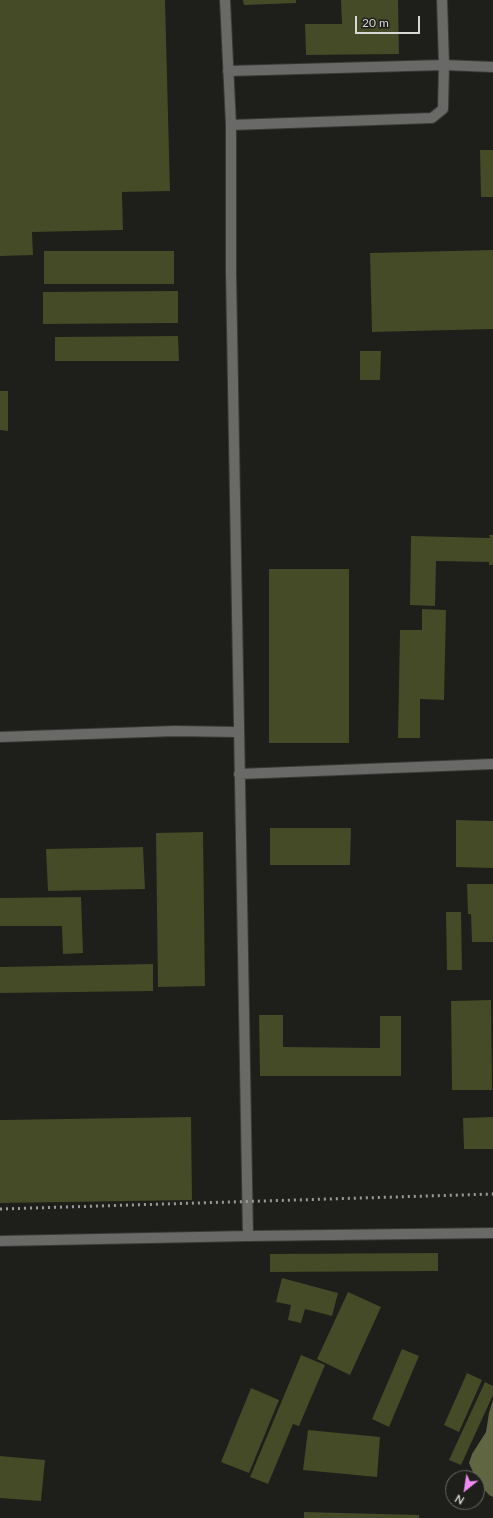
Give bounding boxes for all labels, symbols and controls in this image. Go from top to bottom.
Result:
scale bar [357,8,422,34]
text: 20 m [362,15,389,30]
north arrow [445,1470,485,1510]
text: N [452,1492,466,1508]

